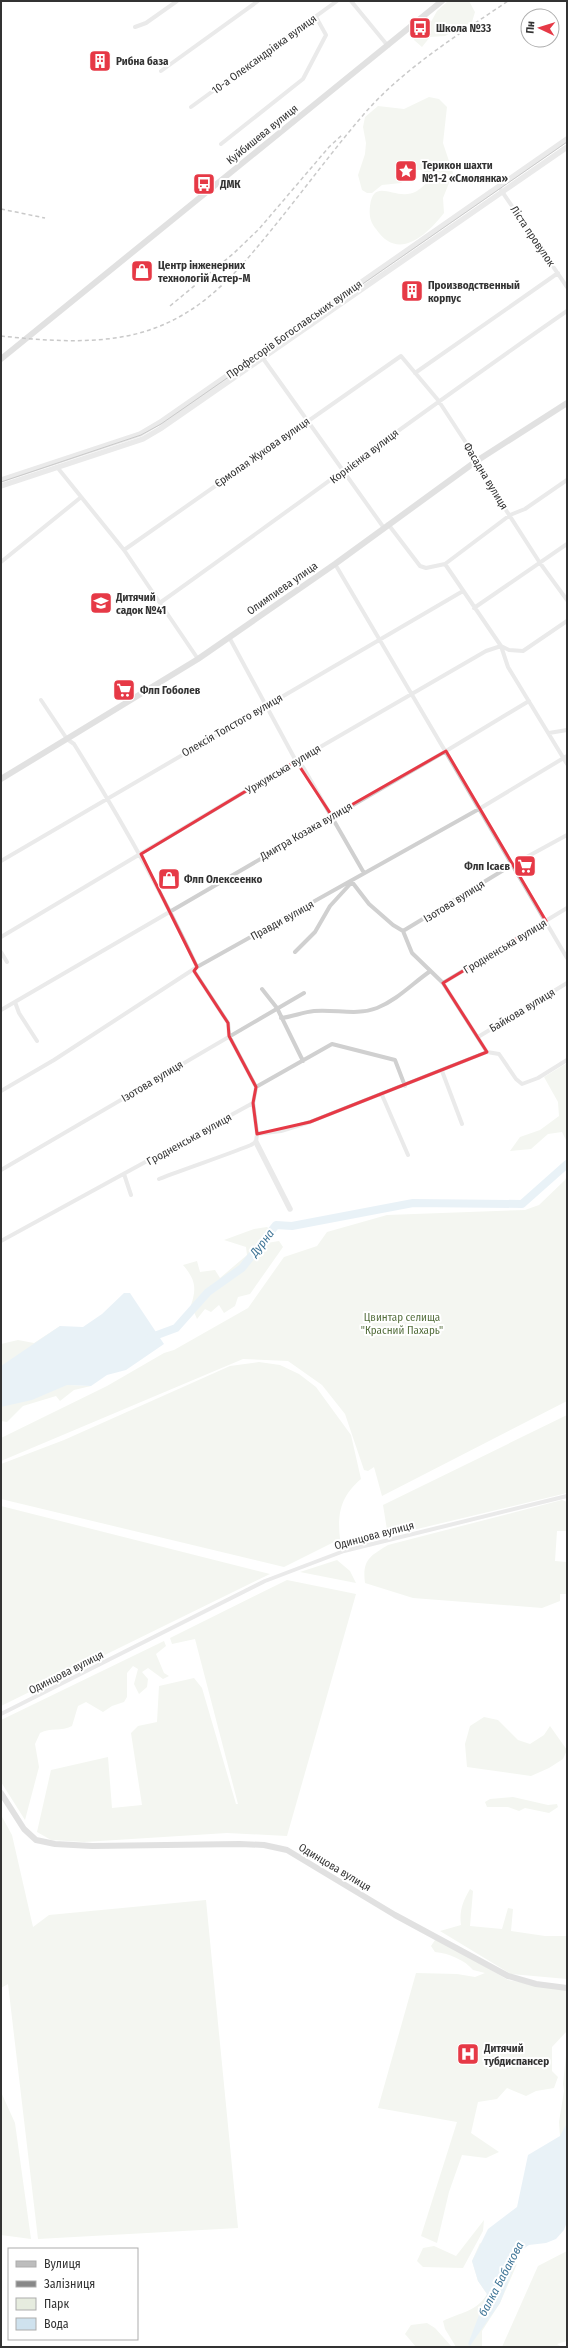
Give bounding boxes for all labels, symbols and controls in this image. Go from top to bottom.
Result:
north arrow [520,8,560,48]
street label: 10-а Олександрівка вулиця [209,12,319,97]
bus stop icon: Школа №33 [407,15,433,41]
text: Пн [524,21,537,34]
place label: Школа №33 [436,22,491,35]
building icon: Рибна база [87,48,113,74]
place label: Рибна база [116,55,169,68]
street label: Куйбишева вулиця [224,102,301,167]
place icon: Терикон шахти №1-2 «Смолянка» [393,158,419,184]
place label: Терикон шахти №1-2 «Смолянка» [422,159,509,185]
bus stop icon: ДМК [191,171,217,197]
place label: ДМК [219,178,241,191]
street label: Ліста провулок [508,204,558,270]
shop icon: Центр інженерних технологій Астер-М [129,258,155,284]
place label: Центр інженерних технологій Астер-М [158,259,250,285]
street label: Професорів Богославських вулиця [224,277,365,381]
building icon: Производственный корпус [399,278,425,304]
place label: Производственный корпус [428,279,520,305]
street label: Єрмолая Жукова вулиця [212,415,312,490]
street label: Корнієнка вулиця [327,426,401,486]
street label: Фасадна вулиця [460,440,511,512]
street label: Олимпиева улица [244,559,320,618]
school or university icon: Дитячий садок №41 [88,590,114,616]
place label: Дитячий садок №41 [115,591,166,617]
supermarket icon: Флп Гоболев [111,677,137,703]
place label: Флп Гоболев [140,684,201,697]
street label: Олексія Толстого вулиця [179,691,285,760]
street label: Уржумська вулиця [242,742,323,798]
street label: Дмитра Козака вулиця [257,800,355,864]
supermarket icon: Флп Ісаєв [512,853,538,879]
place label: Флп Ісаєв [464,860,510,873]
shop icon: Флп Олексеенко [156,866,182,892]
place label: Флп Олексеенко [184,873,262,886]
street label: Ізотова вулиця [421,877,487,925]
street label: Правди вулиця [248,898,316,943]
street label: Гродненська вулиця [461,916,549,976]
street label: Байкова вулиця [487,986,557,1035]
street label: Ізотова вулиця [119,1058,185,1105]
street label: Гродненська вулиця [145,1111,234,1168]
water label: Дурна [246,1227,277,1260]
park label: Цвинтар селища "Красний Пахарь" [361,1311,443,1337]
street label: Одинцова вулиця [333,1519,415,1552]
street label: Одинцова вулиця [27,1648,106,1697]
street label: Одинцова вулиця [296,1841,373,1894]
hospital icon: Дитячий тубдиспансер [455,2041,481,2067]
place label: Дитячий тубдиспансер [483,2042,549,2068]
water label: балка Бабакова [475,2239,527,2319]
legend [8,2248,138,2340]
text: Вулиця [44,2257,81,2271]
text: Залізниця [44,2277,95,2291]
text: Парк [44,2297,70,2311]
text: Вода [44,2317,69,2331]

